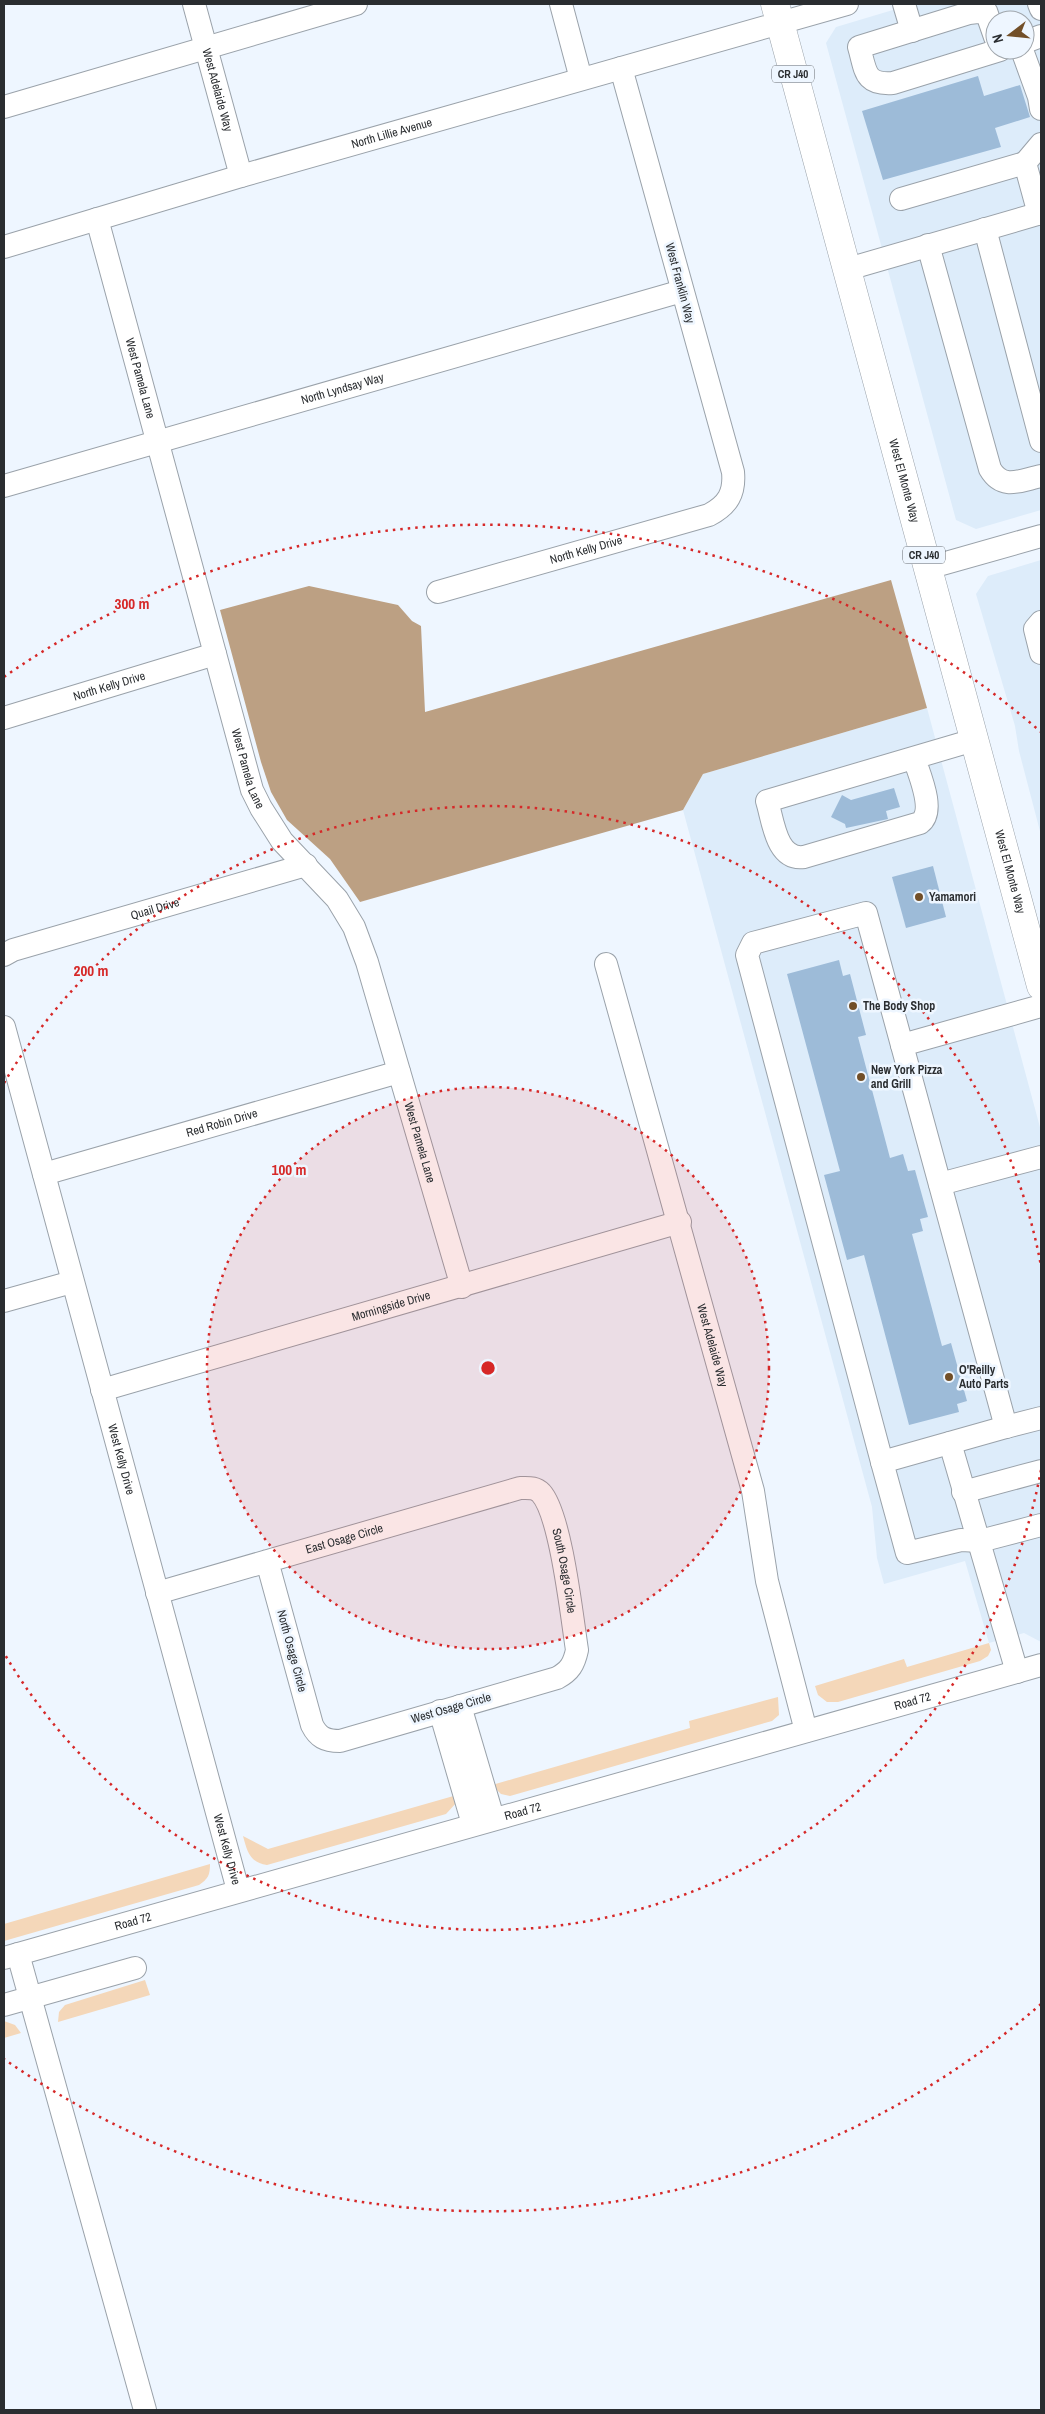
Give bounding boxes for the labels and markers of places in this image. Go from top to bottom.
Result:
place label: Yamamori [929,889,976,905]
marker: Yamamori [913,891,925,903]
place label: The Body Shop [863,998,935,1014]
marker: The Body Shop [847,1000,859,1012]
place label: New York Pizza and Grill [871,1062,943,1092]
marker: New York Pizza and Grill [855,1071,867,1083]
centre of rings [479,1359,497,1377]
place label: O'Reilly Auto Parts [959,1362,1009,1392]
marker: O'Reilly Auto Parts [943,1371,955,1383]

